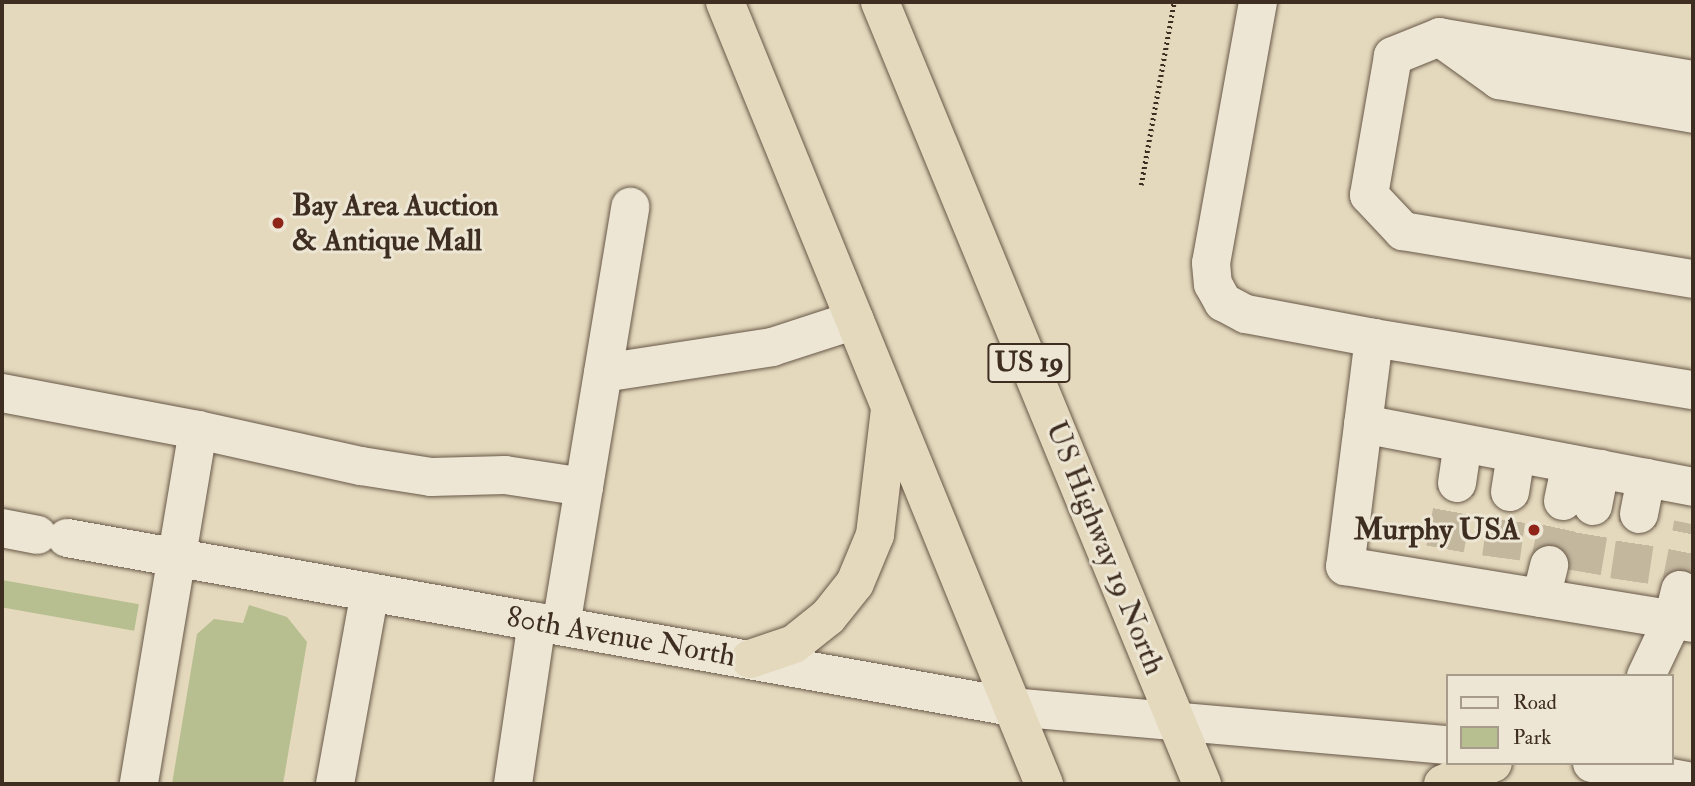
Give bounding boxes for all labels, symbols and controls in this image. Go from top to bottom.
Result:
place label: Bay Area Auction & Antique Mall [292,188,499,258]
marker: Bay Area Auction & Antique Mall [270,215,286,231]
road number: US 19 [987,338,1071,388]
street label: US Highway 19 North [1038,416,1172,680]
place label: Murphy USA [1354,512,1520,548]
marker: Murphy USA [1526,522,1542,538]
street label: 80th Avenue North [504,599,738,675]
legend [1446,674,1674,765]
text: Road [1513,689,1557,716]
text: Park [1513,724,1551,751]

